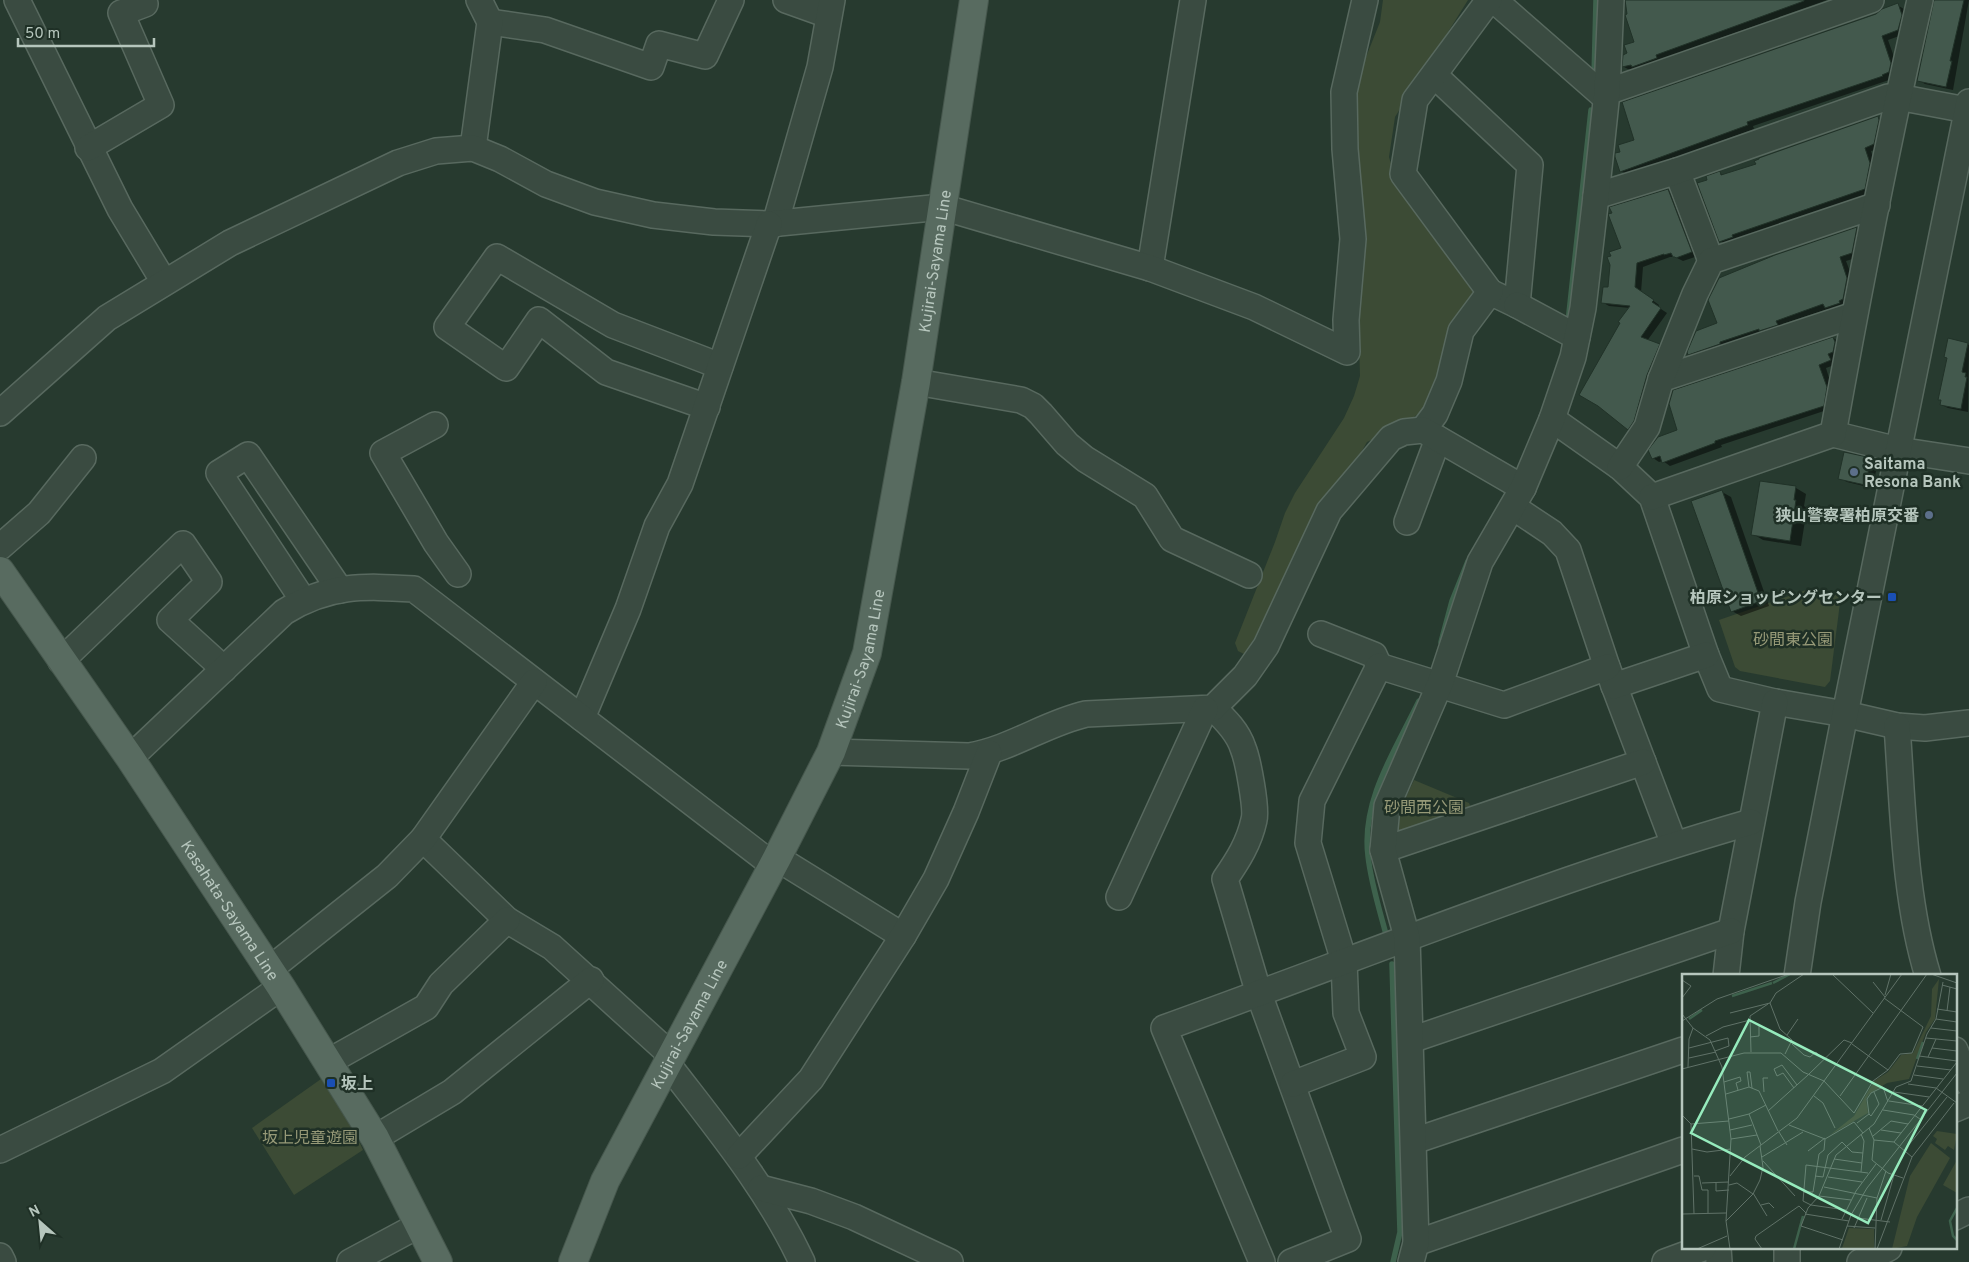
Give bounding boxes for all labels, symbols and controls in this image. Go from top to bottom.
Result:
scale bar [18,15,154,47]
text: 50 m [25,25,60,44]
street label: Kujirai-Sayama Line [916,189,957,334]
place label: Saitama Resona Bank [1864,455,1961,493]
marker: Saitama Resona Bank [1848,466,1860,478]
place label: 狭山警察署柏原交番 [1775,507,1919,527]
marker: 狭山警察署柏原交番 [1923,509,1935,521]
street label: Kujirai-Sayama Line [832,588,890,732]
place label: 柏原ショッピングセンター [1690,588,1882,609]
marker: 柏原ショッピングセンター [1886,591,1898,603]
park label: 砂間東公園 [1753,631,1833,651]
park label: 砂間西公園 [1384,799,1464,819]
street label: Kasahata-Sayama Line [175,837,282,985]
street label: Kujirai-Sayama Line [648,957,733,1093]
inset map [1682,974,1956,1250]
place label: 坂上 [341,1075,373,1095]
marker: 坂上 [325,1077,337,1089]
park label: 坂上児童遊園 [262,1129,358,1149]
north arrow [15,1197,65,1247]
text: N [26,1202,43,1222]

